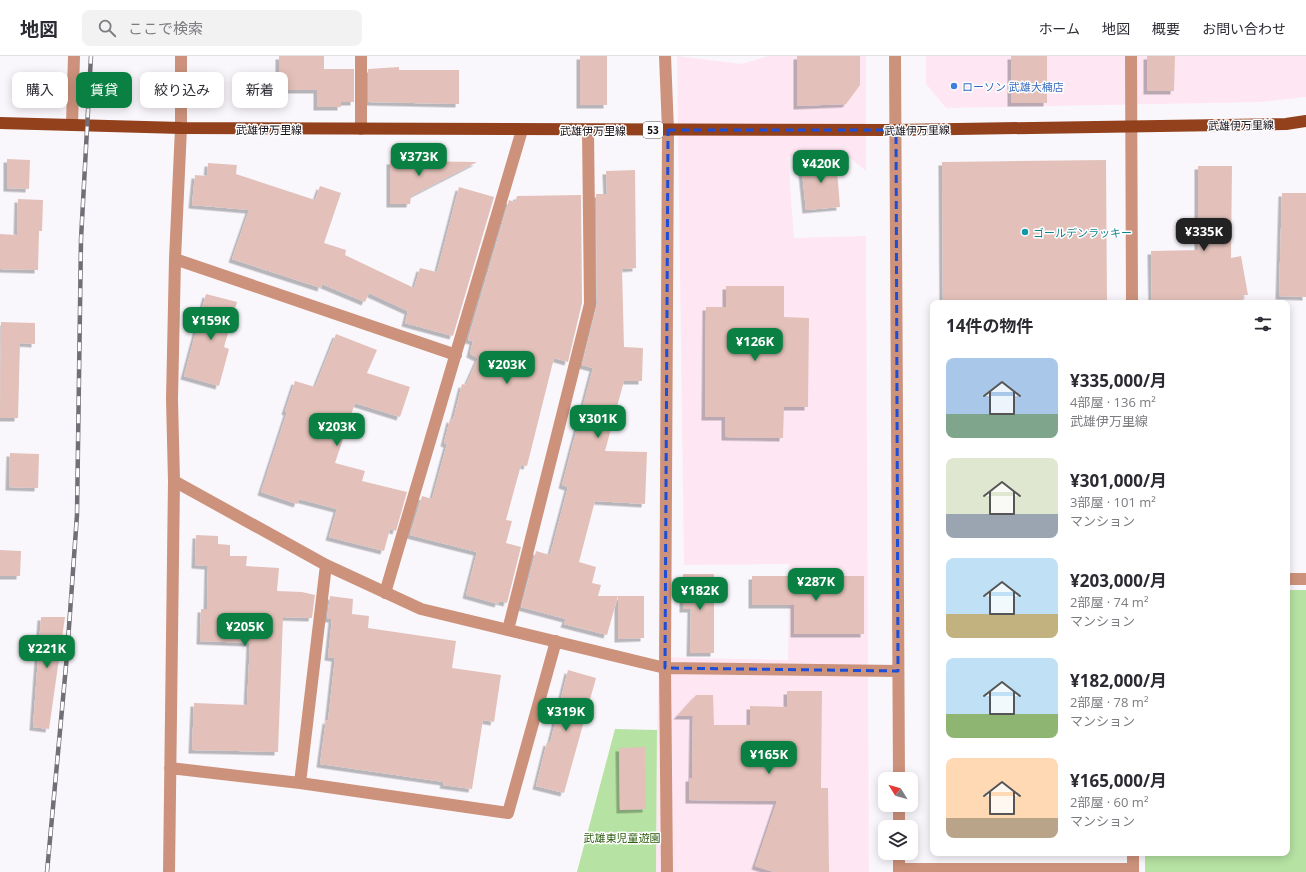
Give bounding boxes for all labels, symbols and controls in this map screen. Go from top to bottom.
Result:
search box [82,10,362,46]
text: 地図 [20,16,58,42]
icon: search [96,17,118,39]
text: ここで検索 [128,18,203,38]
text: ホーム [1038,19,1080,38]
text: 地図 [1102,19,1130,38]
text: 概要 [1152,19,1180,38]
text: お問い合わせ [1202,19,1286,38]
chip: 購入 [12,72,68,108]
chip: 賃貸 [76,72,132,108]
chip: 絞り込み [140,72,224,108]
chip: 新着 [232,72,288,108]
place label: ローソン 武雄大楠店 [962,79,1064,94]
marker: ローソン 武雄大楠店 [949,81,959,91]
street label: 武雄伊万里線 [1208,117,1274,133]
street label: 武雄伊万里線 [236,122,302,137]
road number: 53 [643,122,663,138]
street label: 武雄伊万里線 [884,122,950,138]
street label: 武雄伊万里線 [560,123,626,138]
pin: ¥373K [391,143,447,177]
text: ¥373K [400,147,438,165]
pin: ¥420K [793,150,849,184]
text: ¥420K [802,154,840,172]
pin: ¥335K [1176,218,1232,252]
text: ¥335K [1185,222,1223,240]
place label: ゴールデンラッキー [1033,225,1132,240]
marker: ゴールデンラッキー [1020,227,1030,237]
pin: ¥159K [183,307,239,341]
text: ¥159K [192,311,230,329]
icon: filters [1252,313,1274,335]
text: 14件の物件 [946,314,1033,337]
pin: ¥126K [727,328,783,362]
text: ¥126K [736,332,774,350]
pin: ¥203K [479,351,535,385]
text: ¥203K [488,355,526,373]
text: ¥335,000/月 [1070,369,1167,392]
icon: home [978,374,1026,422]
text: 4部屋 · 136 m² [1070,393,1156,411]
pin: ¥301K [570,405,626,439]
text: ¥301K [579,409,617,427]
text: 武雄伊万里線 [1070,412,1148,430]
pin: ¥203K [309,413,365,447]
text: ¥203K [318,417,356,435]
text: ¥301,000/月 [1070,469,1167,492]
icon: home [978,474,1026,522]
text: 3部屋 · 101 m² [1070,493,1156,511]
text: マンション [1070,512,1135,530]
pin: ¥287K [788,568,844,602]
text: ¥203,000/月 [1070,569,1167,592]
text: ¥287K [797,572,835,590]
icon: home [978,574,1026,622]
pin: ¥182K [672,577,728,611]
text: ¥182K [681,581,719,599]
text: 2部屋 · 74 m² [1070,593,1148,611]
text: マンション [1070,612,1135,630]
pin: ¥205K [217,613,273,647]
text: ¥205K [226,617,264,635]
pin: ¥221K [19,635,75,669]
text: ¥221K [28,639,66,657]
text: ¥182,000/月 [1070,669,1167,692]
icon: home [978,674,1026,722]
text: 2部屋 · 78 m² [1070,693,1148,711]
pin: ¥319K [538,698,594,732]
text: ¥319K [547,702,585,720]
text: マンション [1070,712,1135,730]
pin: ¥165K [741,741,797,775]
text: ¥165K [750,745,788,763]
text: ¥165,000/月 [1070,769,1167,792]
north arrow [878,772,918,812]
map controls [878,772,918,860]
icon: home [978,774,1026,822]
text: 2部屋 · 60 m² [1070,793,1148,811]
text: マンション [1070,812,1135,830]
button: layers [878,820,918,860]
park label: 武雄東児童遊園 [584,830,661,845]

